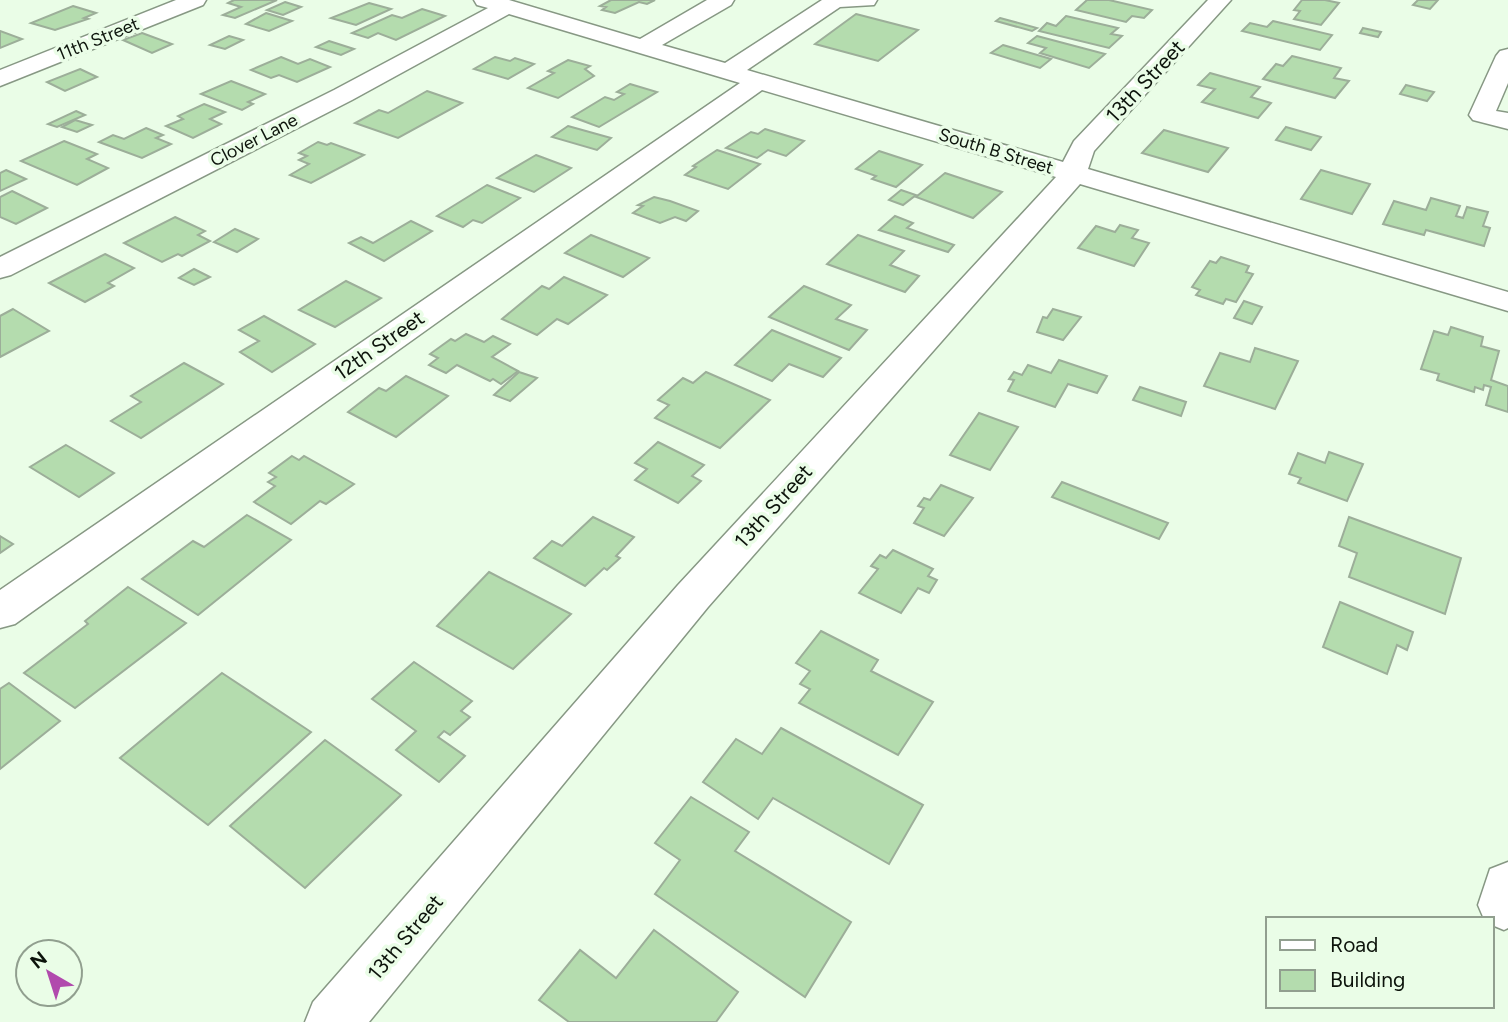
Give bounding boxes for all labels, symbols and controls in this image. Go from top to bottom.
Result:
street label: 11th Street [54,13,142,65]
street label: 13th Street [1100,34,1190,127]
street label: Clover Lane [207,109,301,171]
street label: South B Street [936,123,1056,179]
street label: 12th Street [329,305,429,385]
street label: 13th Street [729,459,817,553]
street label: 13th Street [362,889,448,985]
legend [1266,917,1494,1008]
text: Road [1330,932,1378,957]
north arrow [14,938,84,1008]
text: N [26,947,52,974]
text: Building [1330,967,1405,992]

